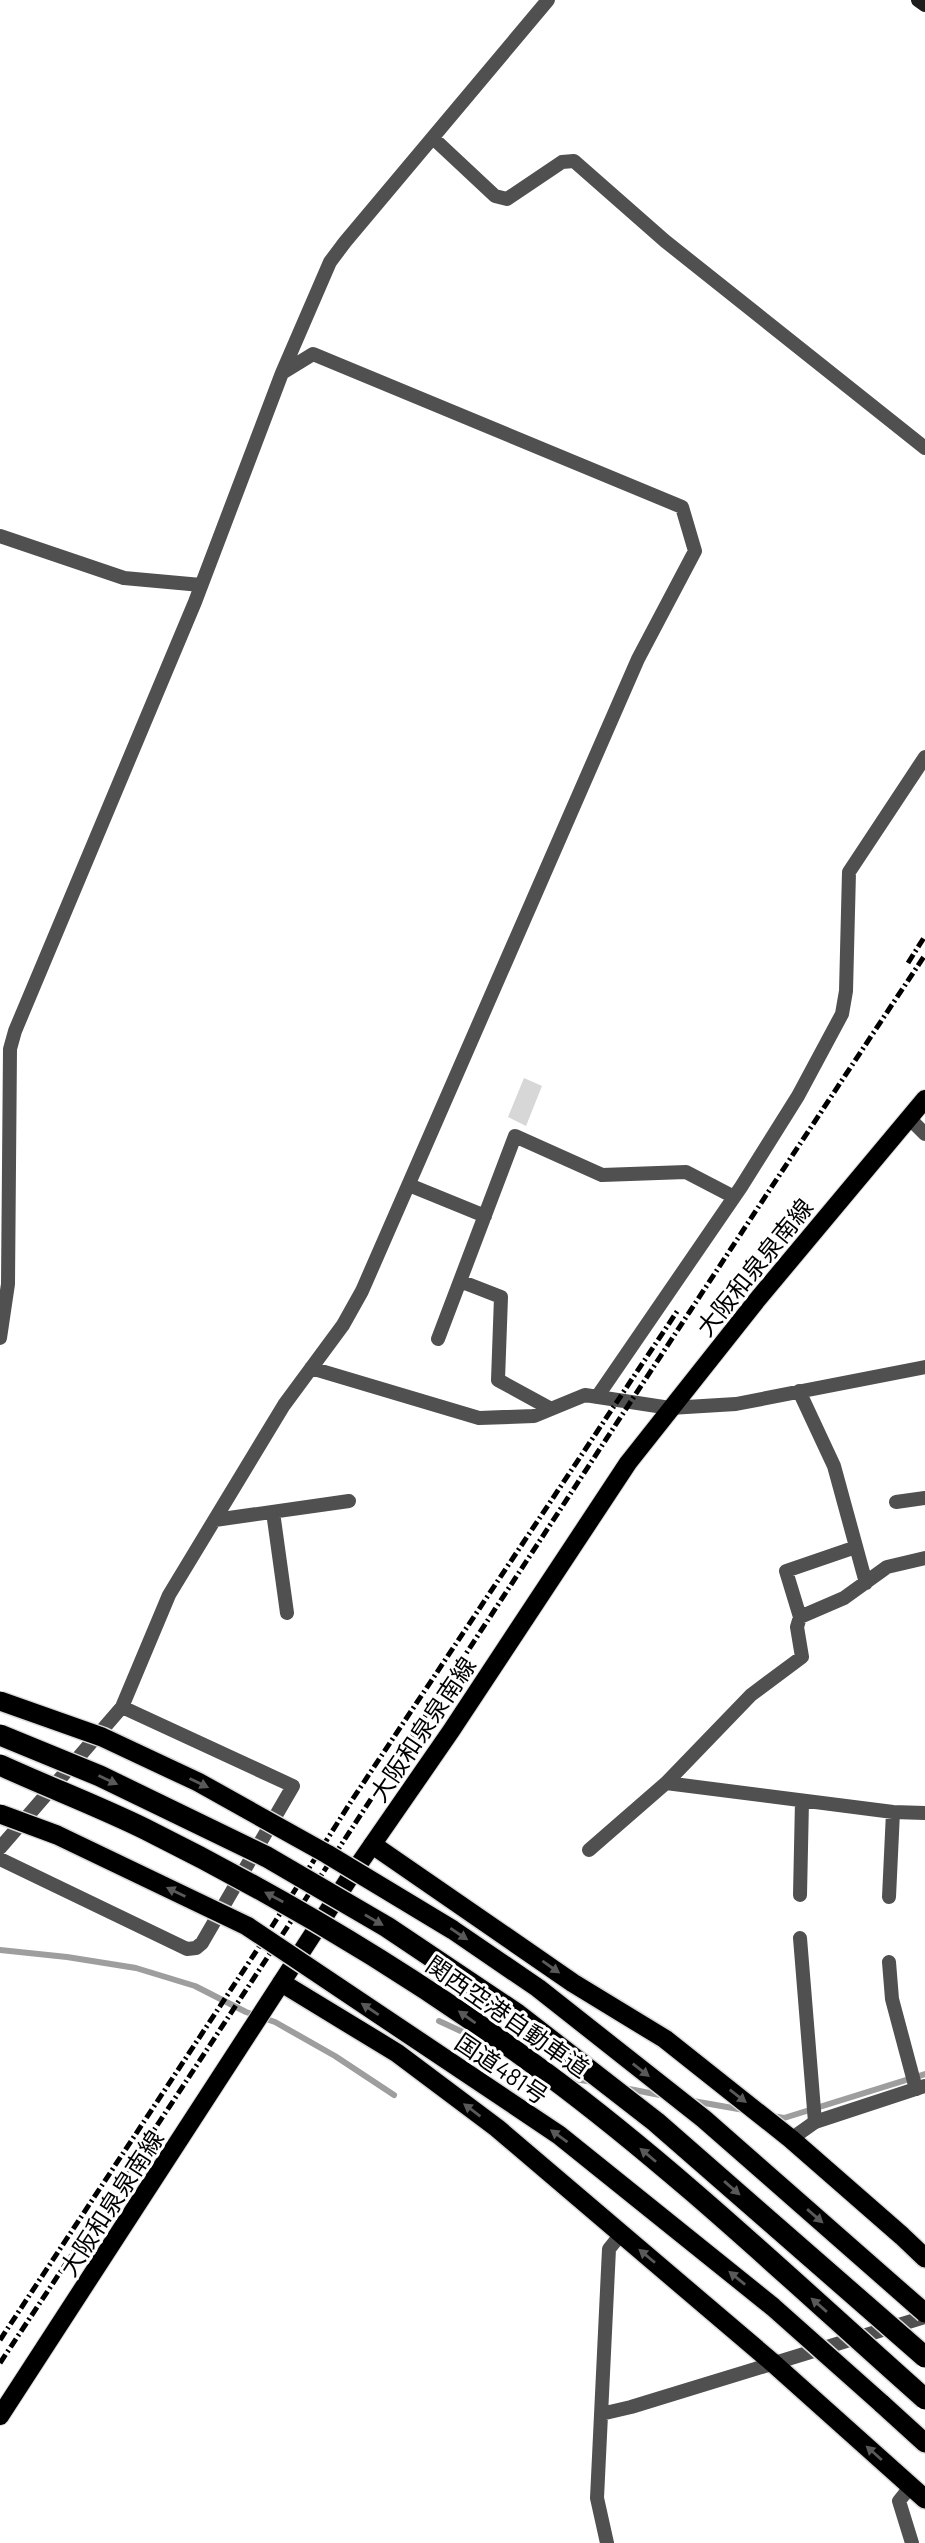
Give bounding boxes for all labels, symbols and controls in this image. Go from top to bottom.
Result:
street label: 大阪和泉泉南線 [690,1193,818,1341]
street label: 大阪和泉泉南線 [363,1651,481,1807]
one-way arrow [98,1774,118,1786]
one-way arrow [189,1778,209,1789]
one-way arrow [166,1886,186,1898]
one-way arrow [264,1891,284,1903]
one-way arrow [365,1914,384,1926]
one-way arrow [450,1927,468,1941]
street label: 関西空港自動車道 [421,1949,595,2083]
one-way arrow [541,1960,560,1973]
one-way arrow [361,2002,379,2016]
one-way arrow [458,2010,476,2024]
street label: 国道481号 [450,2026,554,2110]
one-way arrow [632,2062,650,2077]
one-way arrow [729,2088,747,2102]
one-way arrow [464,2102,482,2117]
street label: 大阪和泉泉南線 [53,2125,169,2281]
one-way arrow [550,2129,568,2143]
one-way arrow [639,2148,657,2163]
one-way arrow [724,2180,741,2195]
one-way arrow [806,2208,824,2224]
one-way arrow [638,2248,656,2264]
one-way arrow [728,2271,745,2286]
one-way arrow [810,2297,828,2313]
one-way arrow [865,2445,883,2461]

